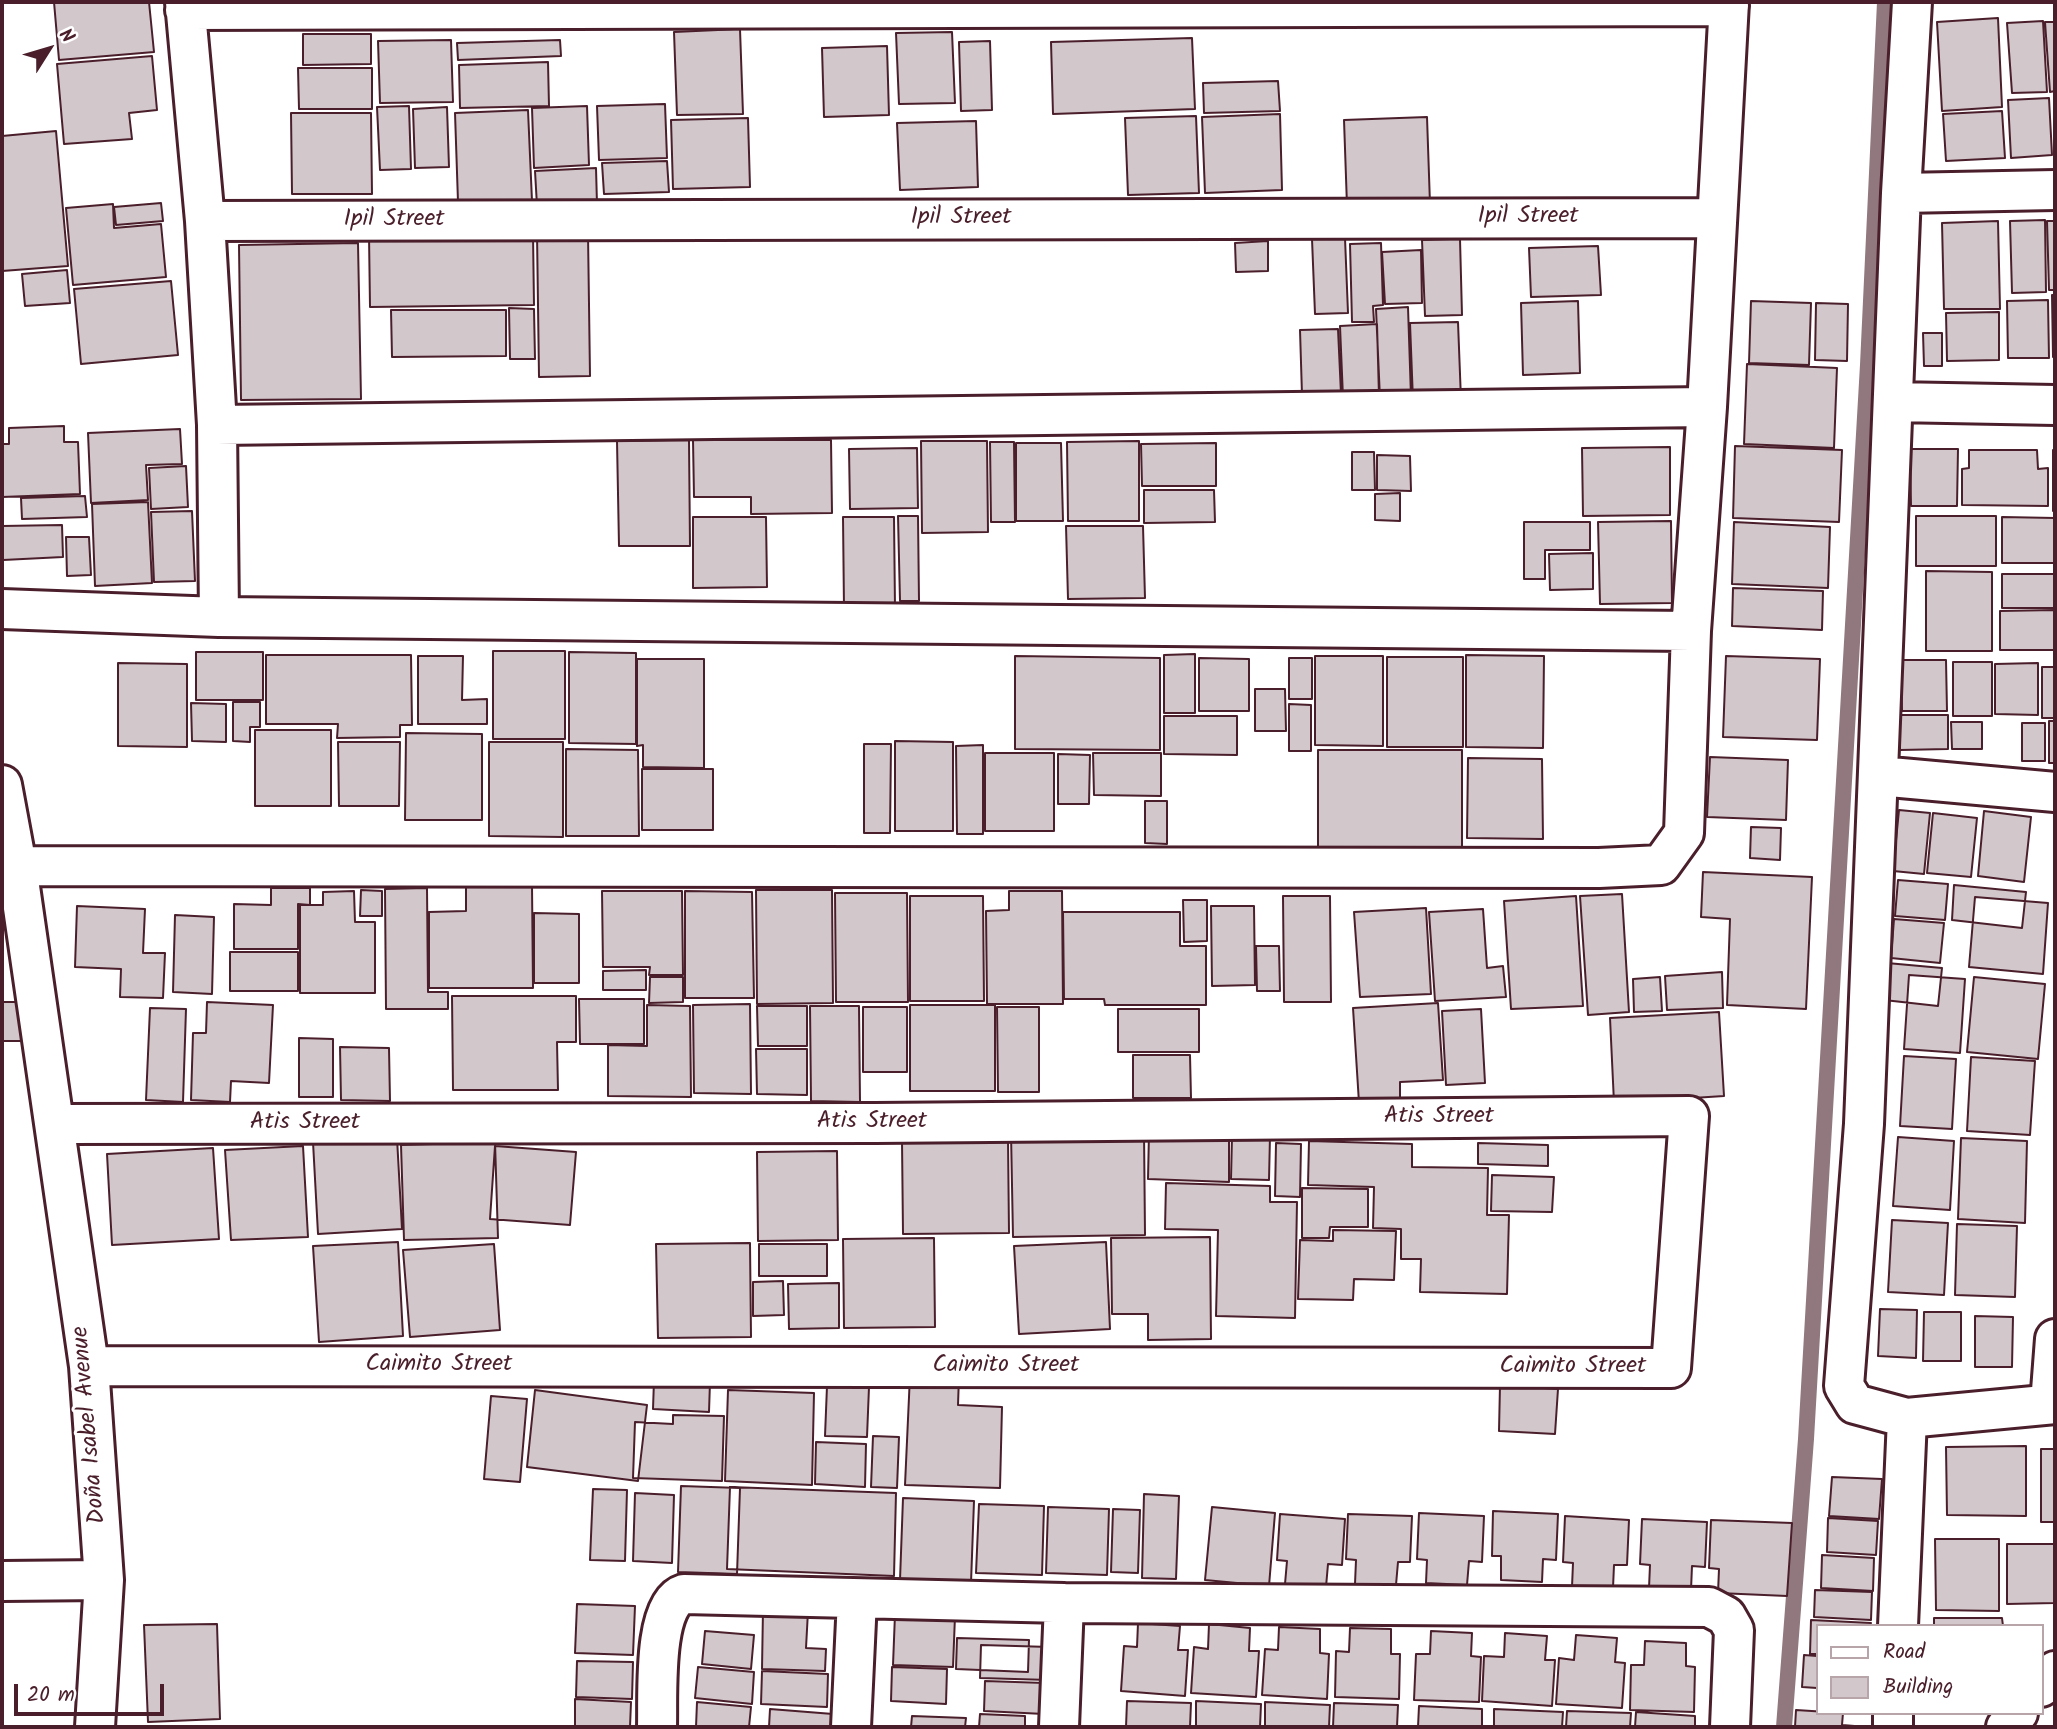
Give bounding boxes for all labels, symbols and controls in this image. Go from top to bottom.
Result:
north arrow [14,14,84,84]
text: N [50,23,81,50]
street label: Ipil Street [1478,204,1578,232]
street label: Ipil Street [911,205,1011,233]
street label: Ipil Street [344,207,444,235]
street label: Atis Street [1384,1104,1494,1132]
street label: Atis Street [817,1109,927,1137]
street label: Atis Street [250,1110,360,1138]
street label: Doña Isabel Avenue [68,1325,114,1525]
street label: Caimito Street [366,1352,512,1380]
street label: Caimito Street [933,1353,1079,1381]
street label: Caimito Street [1500,1354,1646,1382]
legend [1815,1624,2043,1715]
text: Road [1883,1636,1925,1669]
scale bar [18,1670,168,1714]
text: Building [1883,1671,1953,1704]
text: 20 m [27,1679,75,1712]

